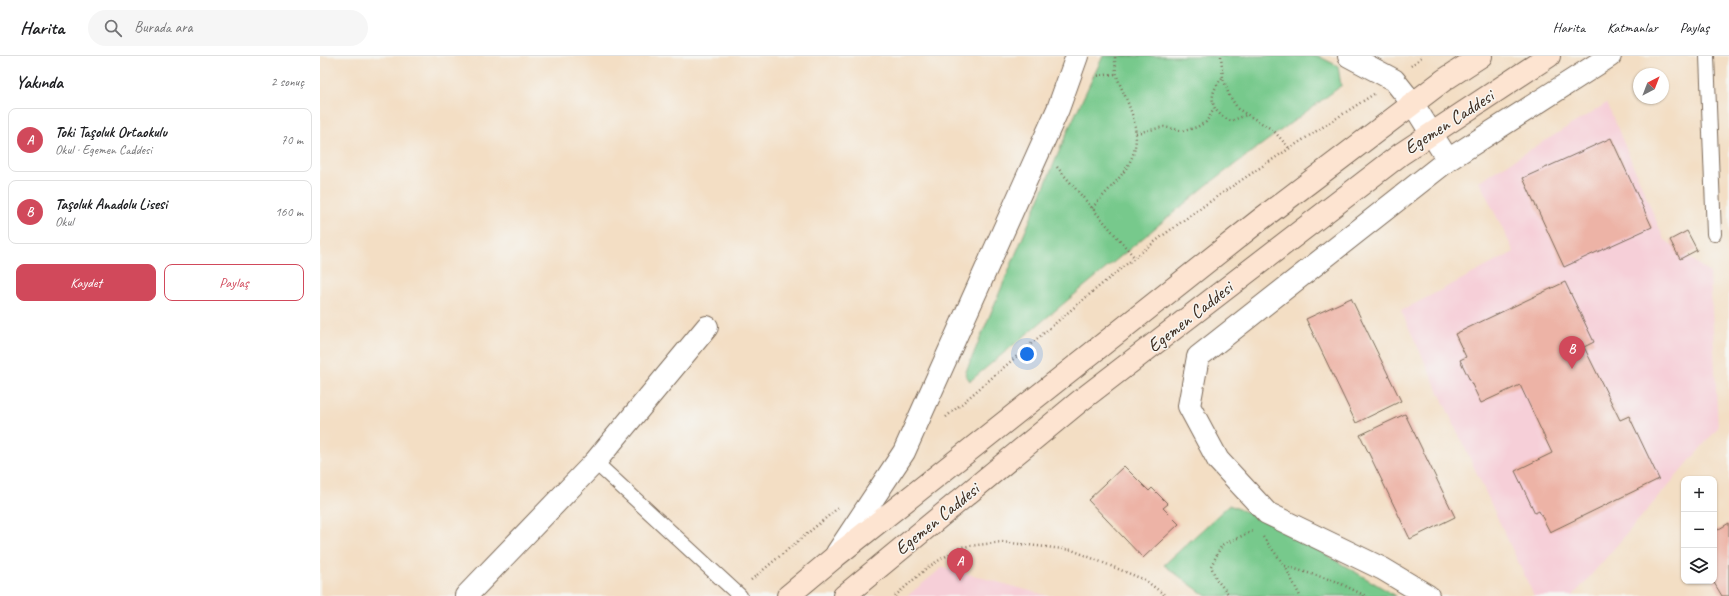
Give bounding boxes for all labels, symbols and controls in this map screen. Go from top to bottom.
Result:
search box [88,10,368,46]
text: Harita [20,16,64,40]
icon: search [102,17,124,39]
text: Burada ara [134,18,193,37]
text: Harita [1553,19,1585,36]
text: Katmanlar [1607,19,1658,36]
text: Paylaş [1680,19,1709,36]
north arrow [1633,68,1669,104]
text: Yakında [16,72,63,93]
text: 2 sonuç [271,74,304,90]
street label: Egemen Caddesi [1400,83,1500,160]
text: Toki Taşoluk Ortaokulu [55,123,167,142]
text: A [27,132,33,148]
text: 70 m [281,132,303,148]
text: Okul · Egemen Caddesi [55,142,152,158]
text: Taşoluk Anadolu Lisesi [55,195,167,214]
text: B [27,204,33,220]
text: 160 m [275,204,303,220]
text: Okul [55,214,73,230]
button: Kaydet [16,264,156,301]
button: Paylaş [164,264,304,301]
street label: Egemen Caddesi [1142,275,1239,358]
pin: B [1559,336,1585,369]
your location [1017,344,1037,364]
street label: Egemen Caddesi [890,476,986,560]
map controls [1681,476,1717,584]
button: + [1681,476,1717,512]
button: − [1681,512,1717,548]
pin: A [947,548,973,581]
button: layers [1681,548,1717,584]

